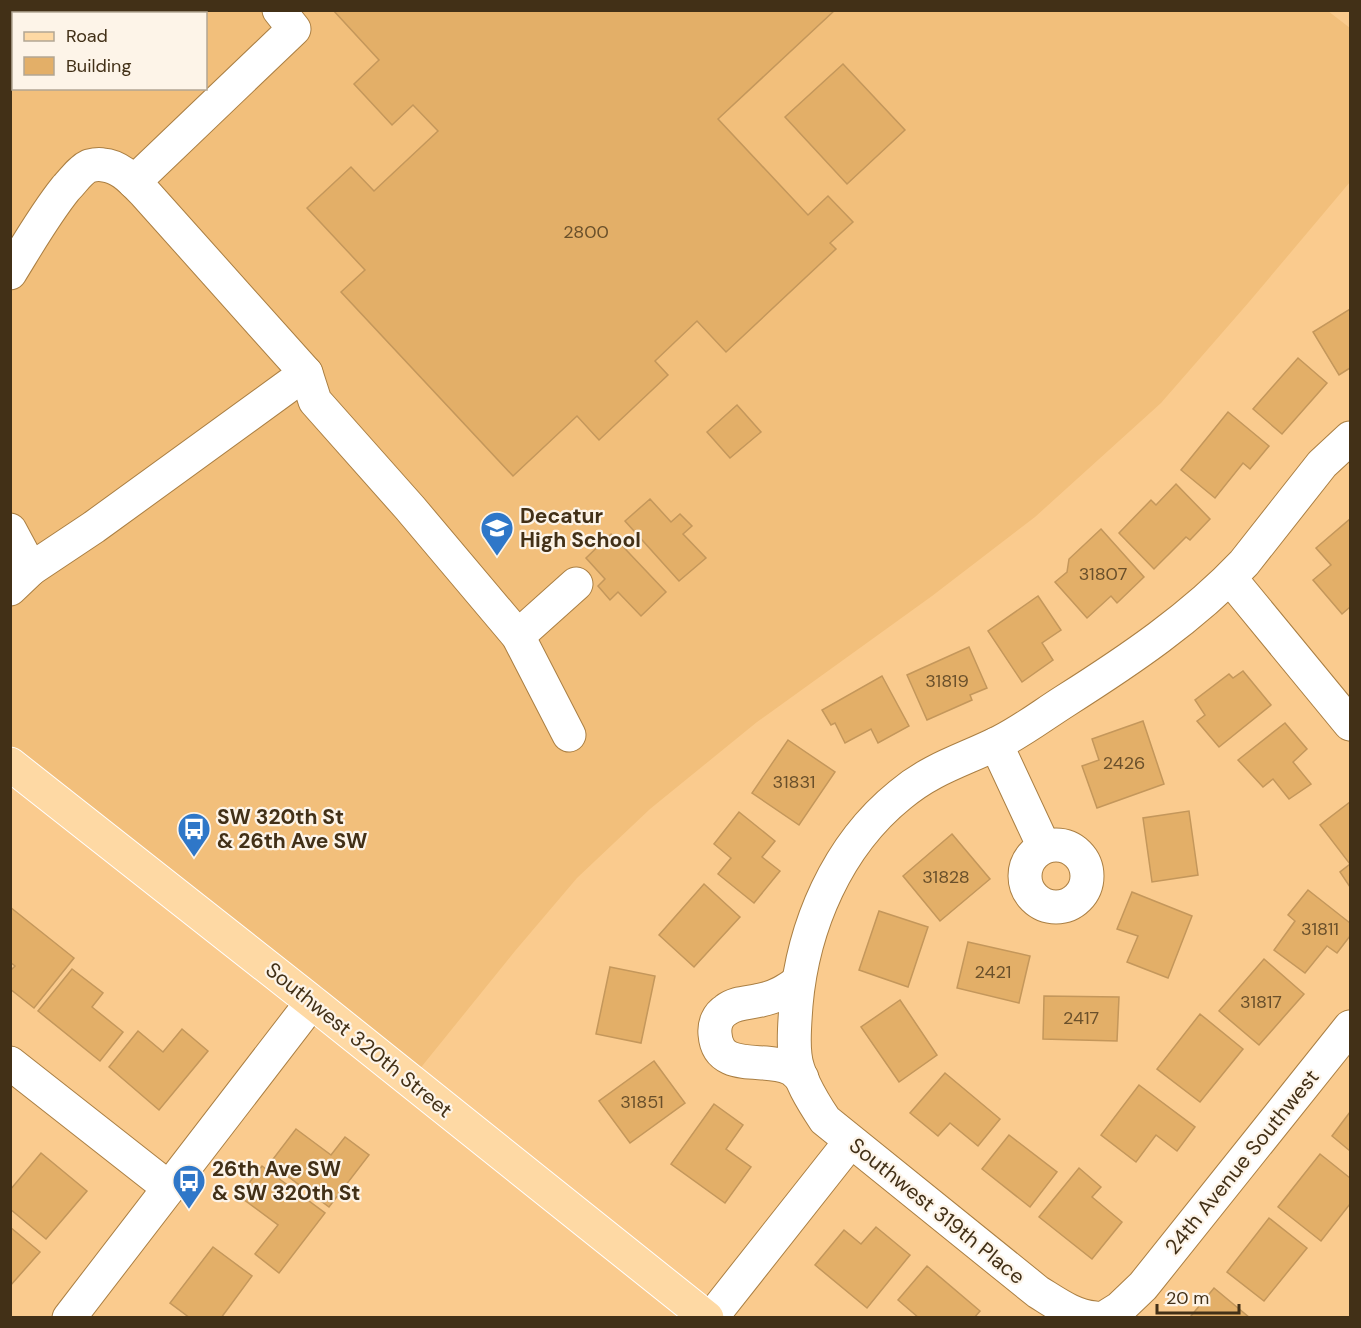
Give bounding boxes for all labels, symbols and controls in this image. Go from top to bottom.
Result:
legend [12,12,207,90]
text: Road [66,24,108,48]
text: Building [66,54,131,78]
house number: 2800 [563,220,609,244]
place label: Decatur High School [520,502,641,554]
school or university icon: Decatur High School [479,510,515,557]
house number: 31807 [1079,562,1127,586]
house number: 31819 [925,669,969,693]
house number: 2426 [1103,751,1145,775]
house number: 31831 [773,770,815,794]
place label: SW 320th St & 26th Ave SW [217,803,367,855]
bus stop icon: SW 320th St & 26th Ave SW [176,811,212,858]
house number: 31828 [922,865,970,889]
house number: 31811 [1301,917,1339,941]
street label: Southwest 320th Street [260,956,458,1124]
house number: 2421 [975,960,1011,984]
house number: 31817 [1240,990,1282,1014]
house number: 2417 [1063,1006,1099,1030]
street label: 24th Avenue Southwest [1159,1064,1325,1260]
house number: 31851 [620,1090,664,1114]
street label: Southwest 319th Place [843,1131,1031,1291]
place label: 26th Ave SW & SW 320th St [212,1155,360,1207]
bus stop icon: 26th Ave SW & SW 320th St [171,1163,207,1210]
scale bar [1157,1277,1240,1315]
text: 20 m [1166,1286,1209,1310]

